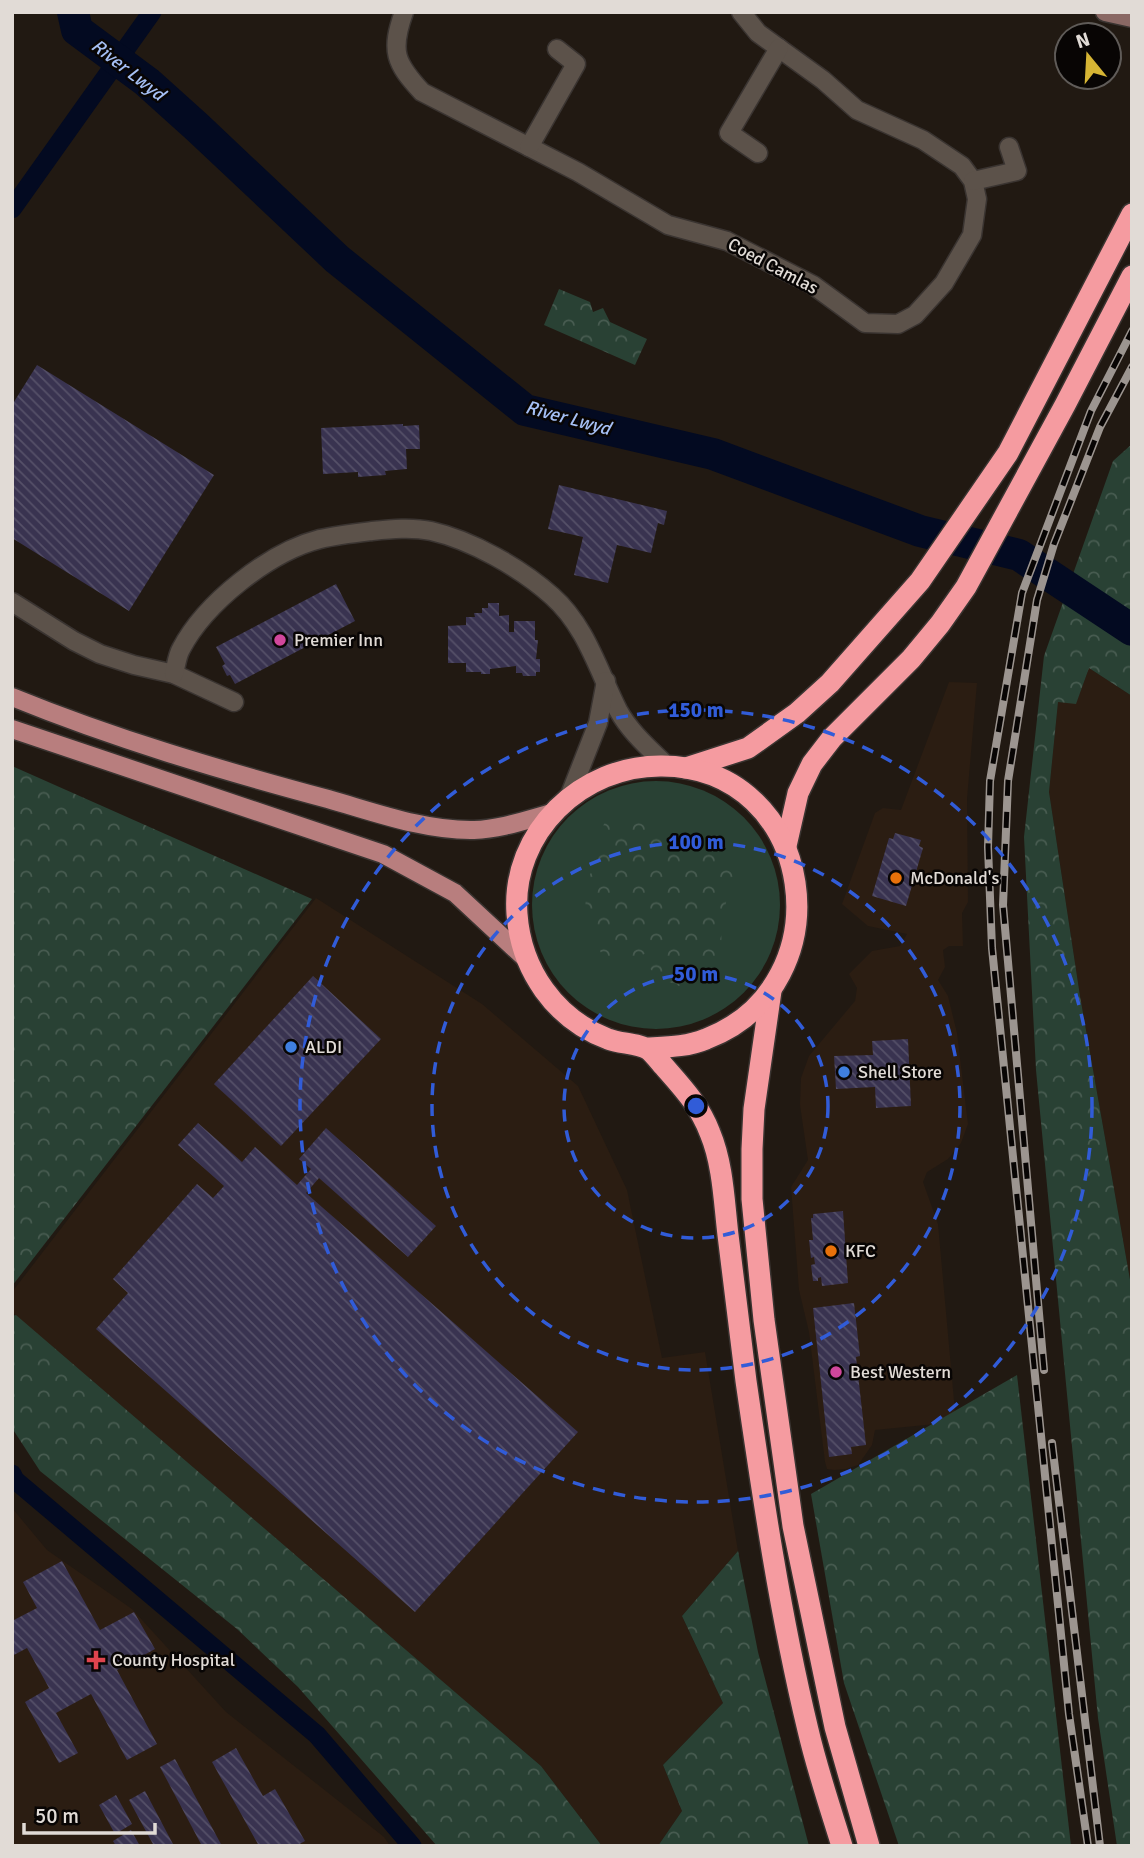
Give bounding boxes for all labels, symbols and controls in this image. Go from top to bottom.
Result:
north arrow [1053,21,1123,91]
text: N [1073,27,1093,54]
water label: River Lwyd [86,34,171,107]
street label: Coed Camlas [724,233,822,299]
water label: River Lwyd [523,395,615,441]
place label: Premier Inn [294,629,383,651]
marker: Premier Inn [272,632,288,648]
text: 150 m [668,697,724,723]
text: 100 m [668,829,724,855]
place label: McDonald's [910,867,999,889]
marker: McDonald's [888,870,904,886]
text: 50 m [674,961,718,987]
place label: ALDI [305,1036,342,1058]
marker: ALDI [283,1039,299,1055]
place label: Shell Store [858,1061,942,1083]
marker: Shell Store [836,1064,852,1080]
centre of rings [684,1094,708,1118]
place label: KFC [845,1240,876,1262]
marker: KFC [823,1243,839,1259]
place label: Best Western [850,1361,951,1383]
marker: Best Western [828,1364,844,1380]
place label: County Hospital [112,1649,235,1671]
marker: County Hospital [86,1650,106,1670]
scale bar [24,1792,156,1836]
text: 50 m [35,1803,79,1829]

